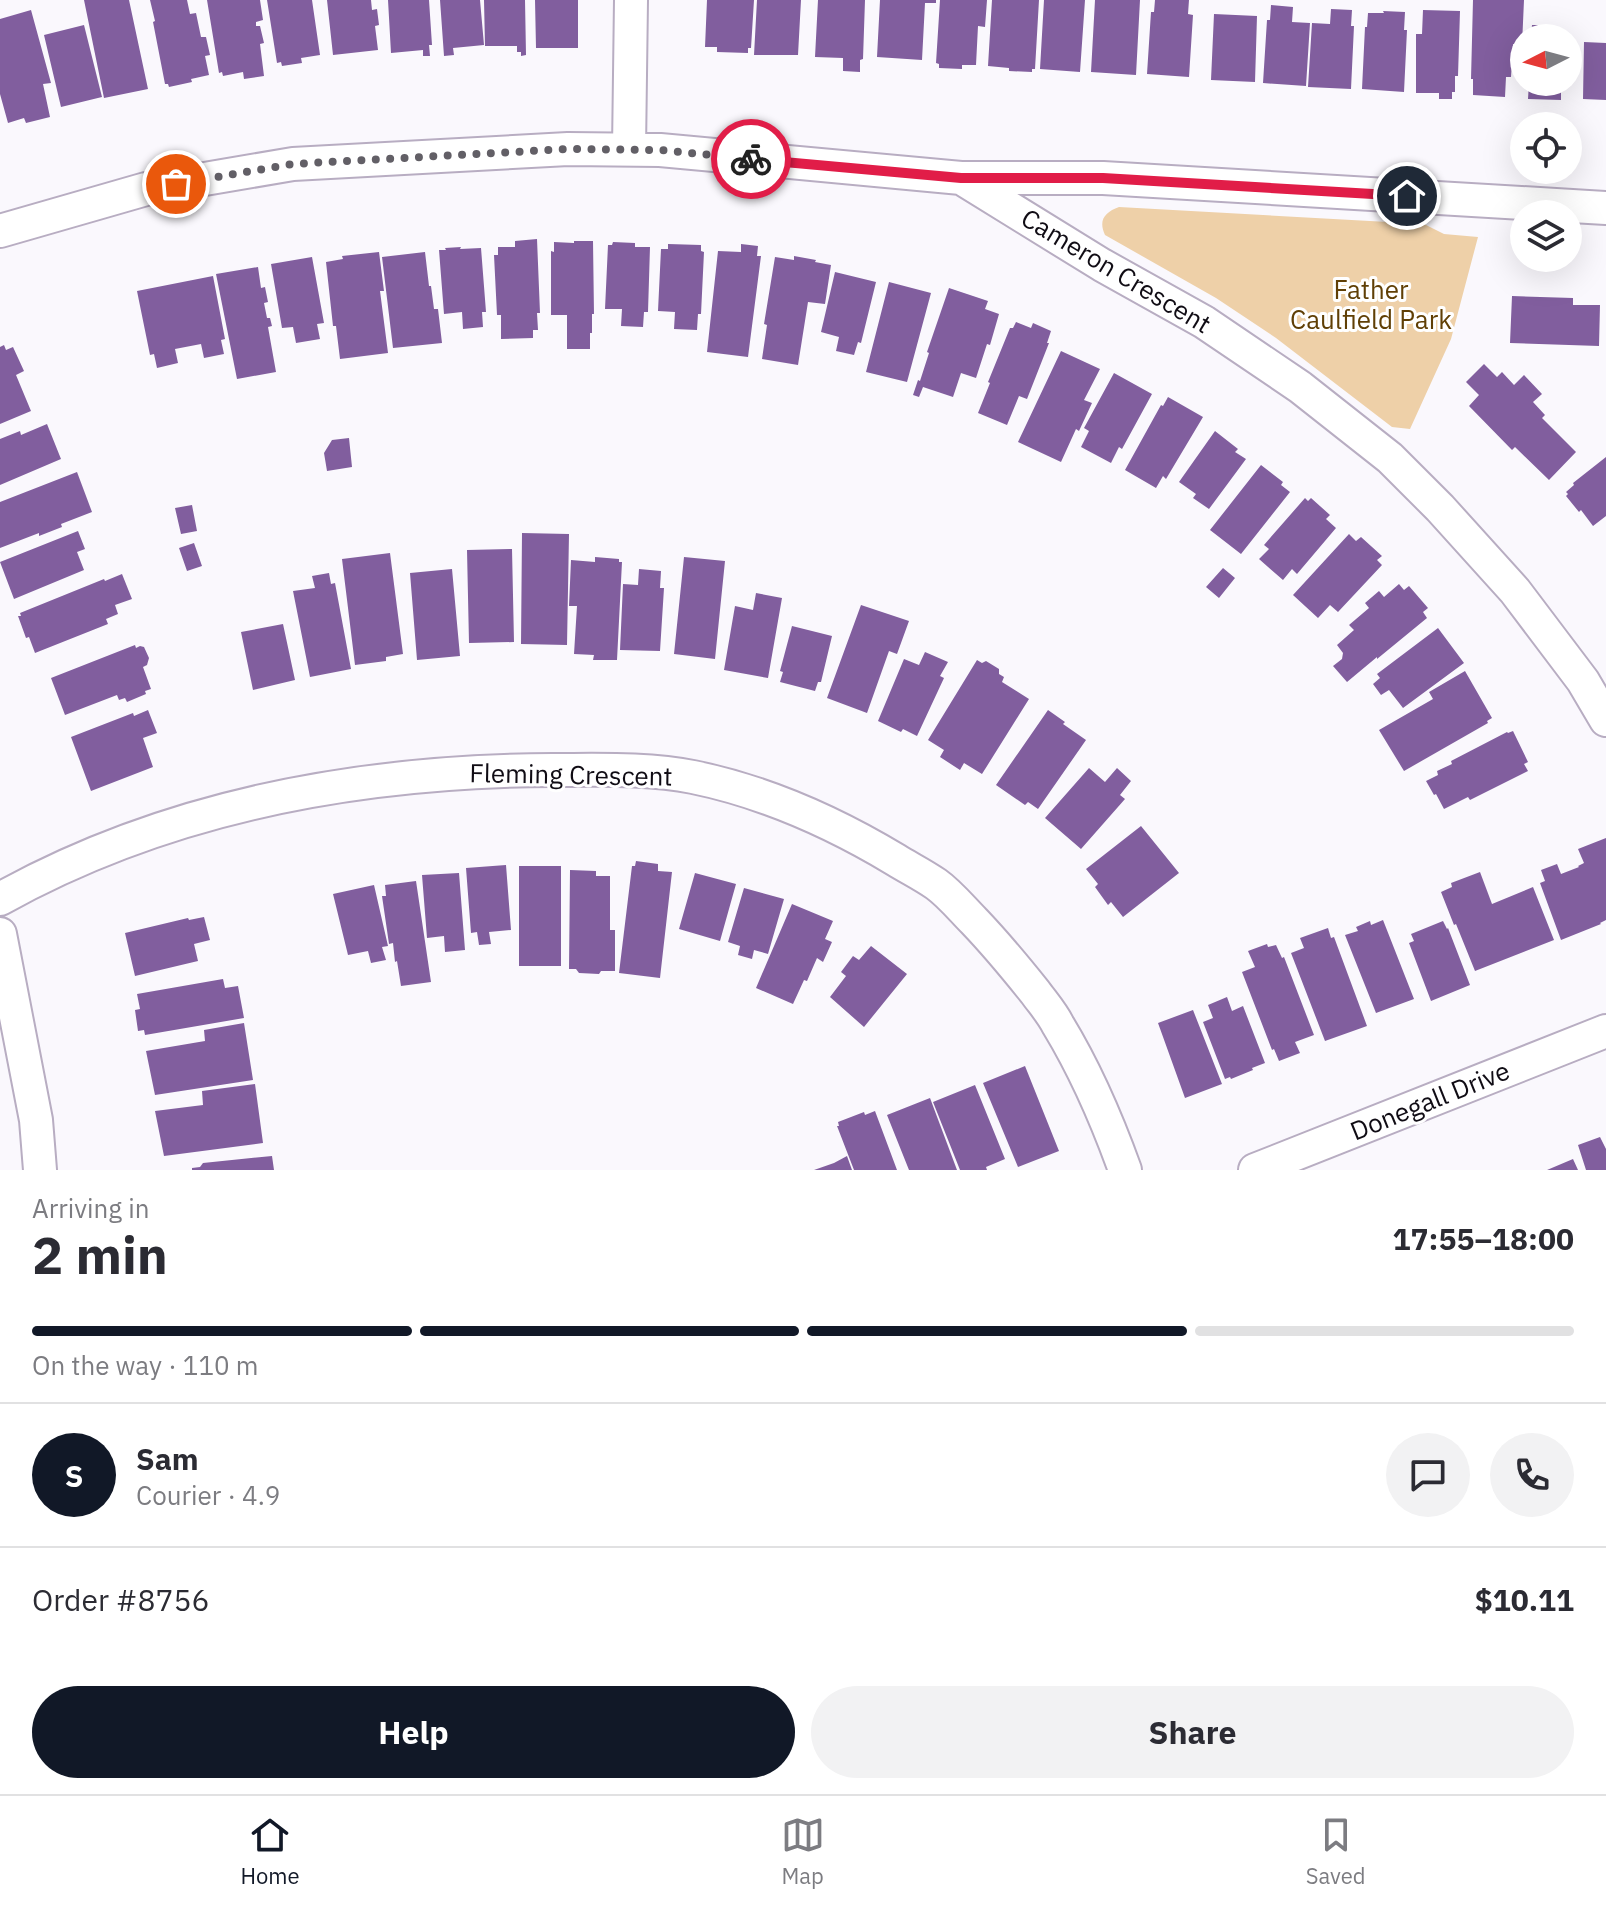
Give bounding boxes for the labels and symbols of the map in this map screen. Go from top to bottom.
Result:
north arrow [1510,24,1582,96]
courier [711,119,791,199]
pin [142,150,210,218]
pin [1373,162,1441,230]
street label: Cameron Crescent [1015,200,1218,340]
park label: Father Caulfield Park [1290,272,1452,336]
street label: Fleming Crescent [469,755,673,793]
street label: Donegall Drive [1345,1053,1514,1148]

